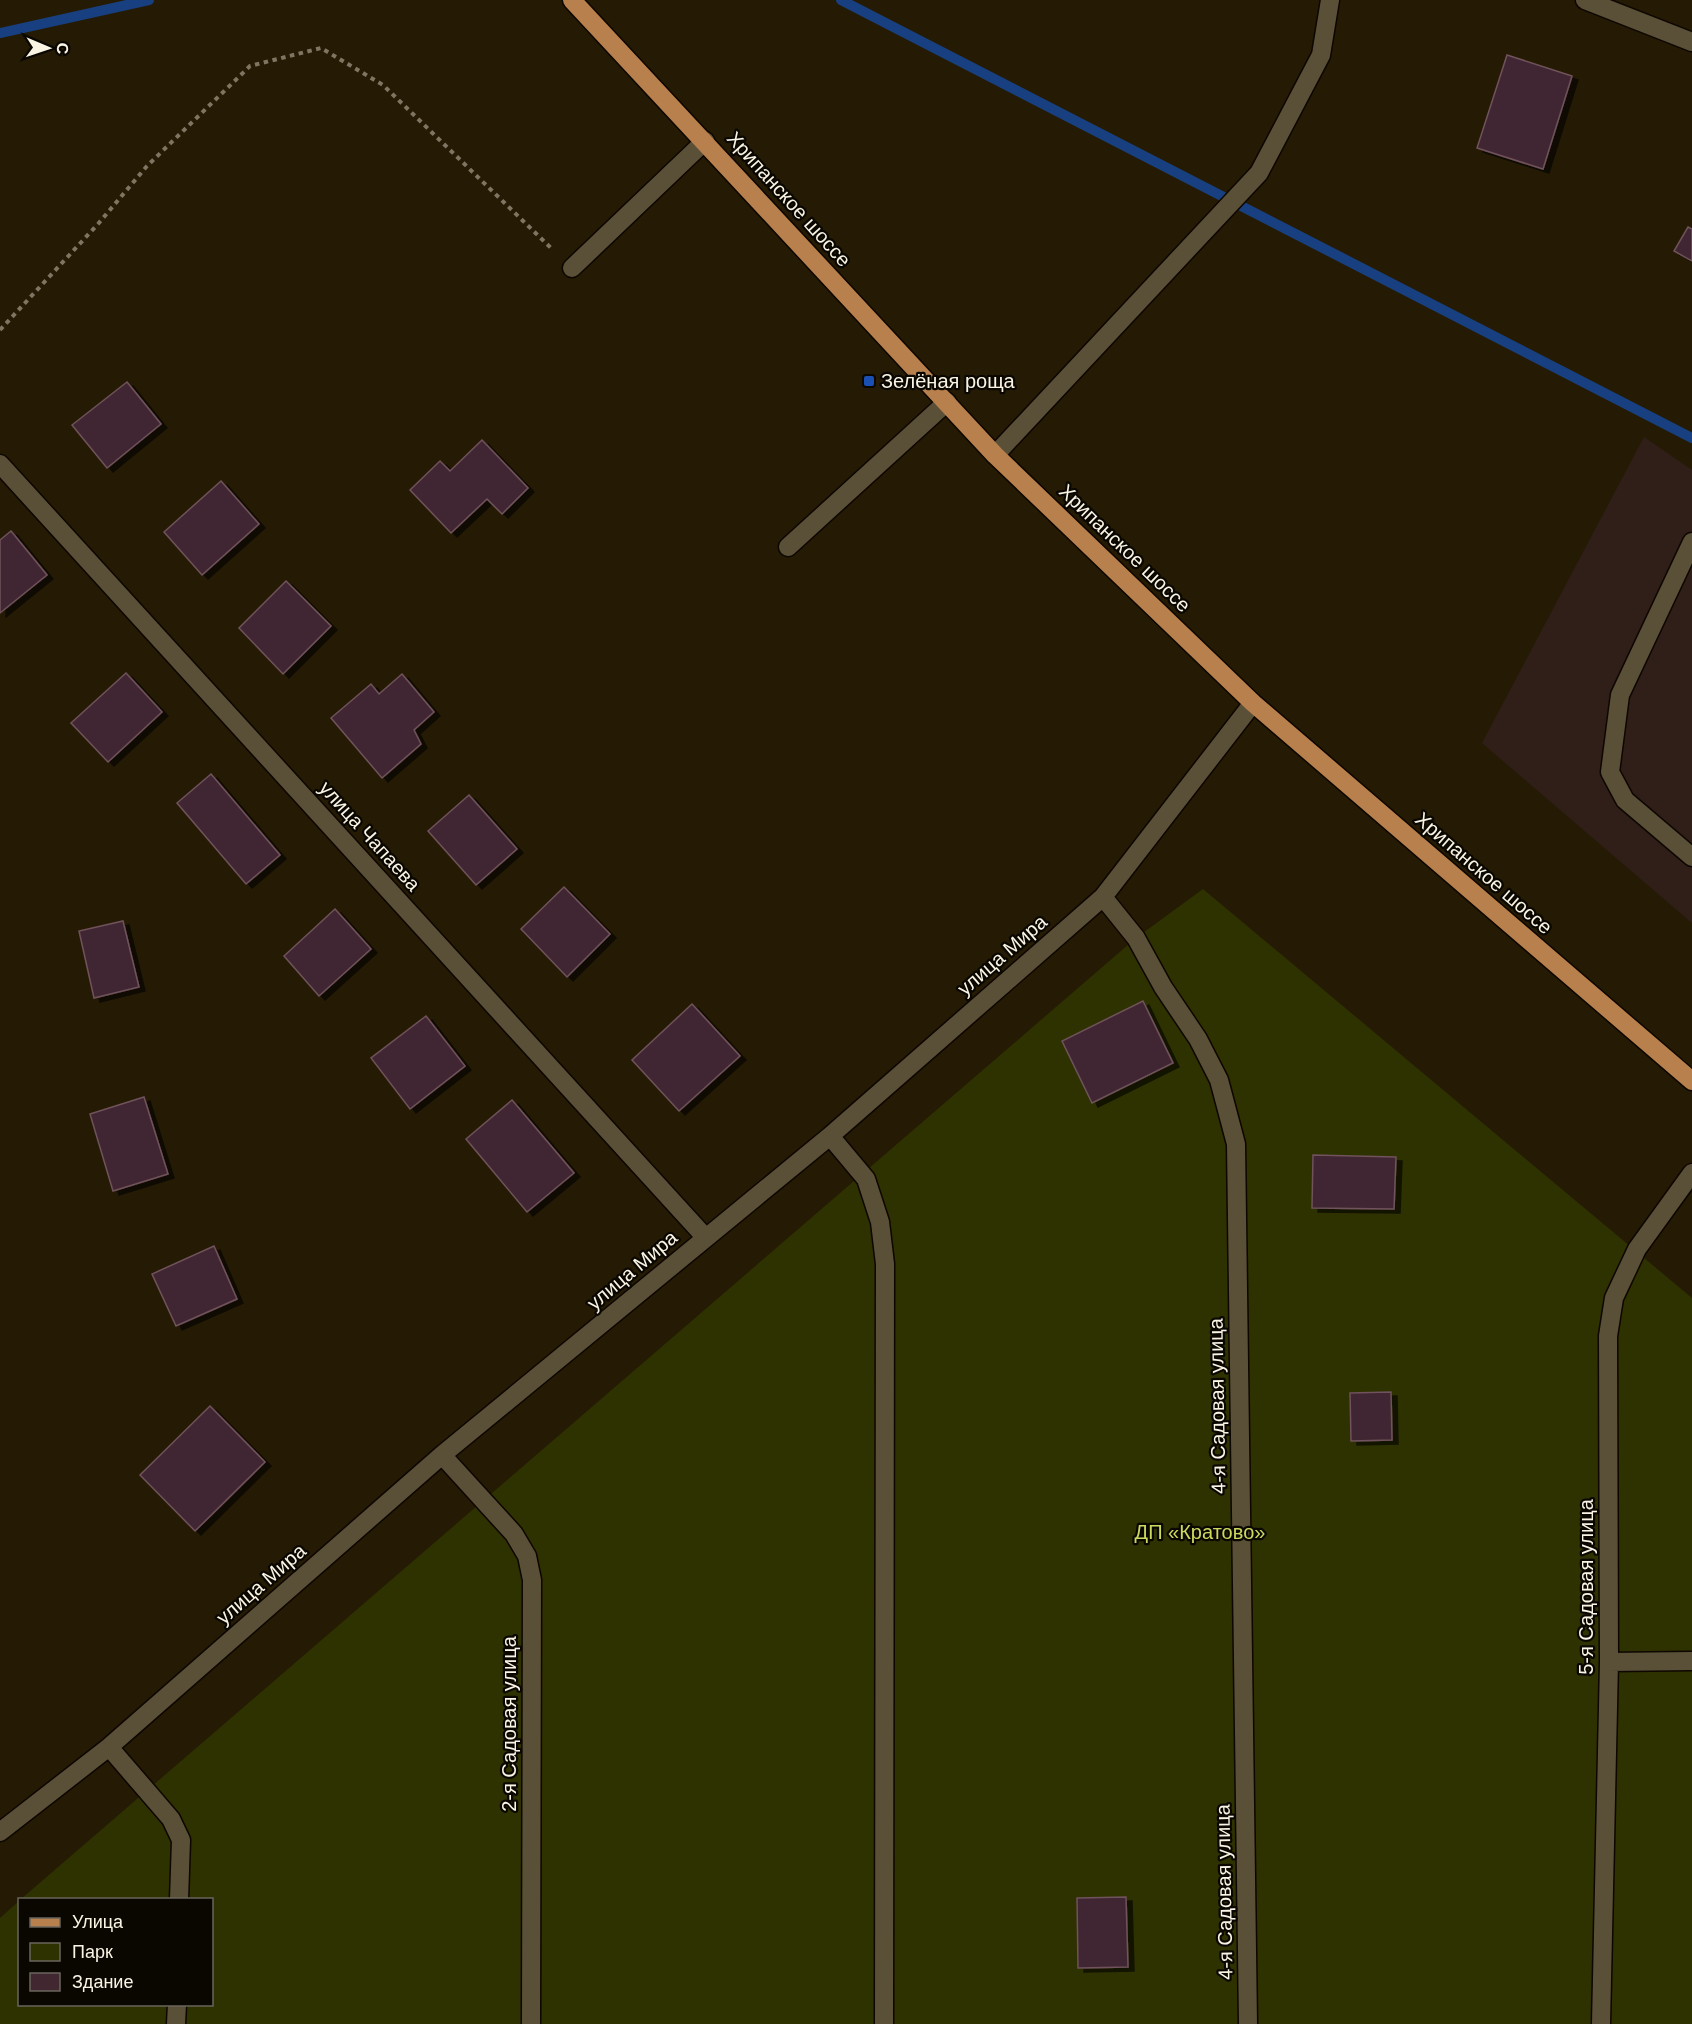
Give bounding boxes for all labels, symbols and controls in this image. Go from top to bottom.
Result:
north arrow [18,18,78,78]
text: С [54,42,71,55]
street label: Хрипанское шоссе [723,127,855,271]
place label: Зелёная роща [881,370,1016,392]
marker: Зелёная роща [862,374,876,388]
street label: Хрипанское шоссе [1055,480,1195,616]
street label: улица Чапаева [315,777,425,896]
street label: Хрипанское шоссе [1411,808,1557,938]
street label: улица Мира [953,910,1052,1000]
street label: улица Мира [583,1225,682,1314]
street label: 4-я Садовая улица [1204,1317,1230,1494]
street label: 5-я Садовая улица [1575,1498,1597,1675]
park label: ДП «Кратово» [1135,1521,1265,1543]
street label: улица Мира [212,1539,311,1629]
street label: 2-я Садовая улица [498,1635,520,1812]
street label: 4-я Садовая улица [1211,1803,1237,1980]
legend [18,1898,213,2006]
text: Улица [72,1912,124,1932]
text: Парк [72,1942,113,1962]
text: Здание [72,1972,133,1992]

